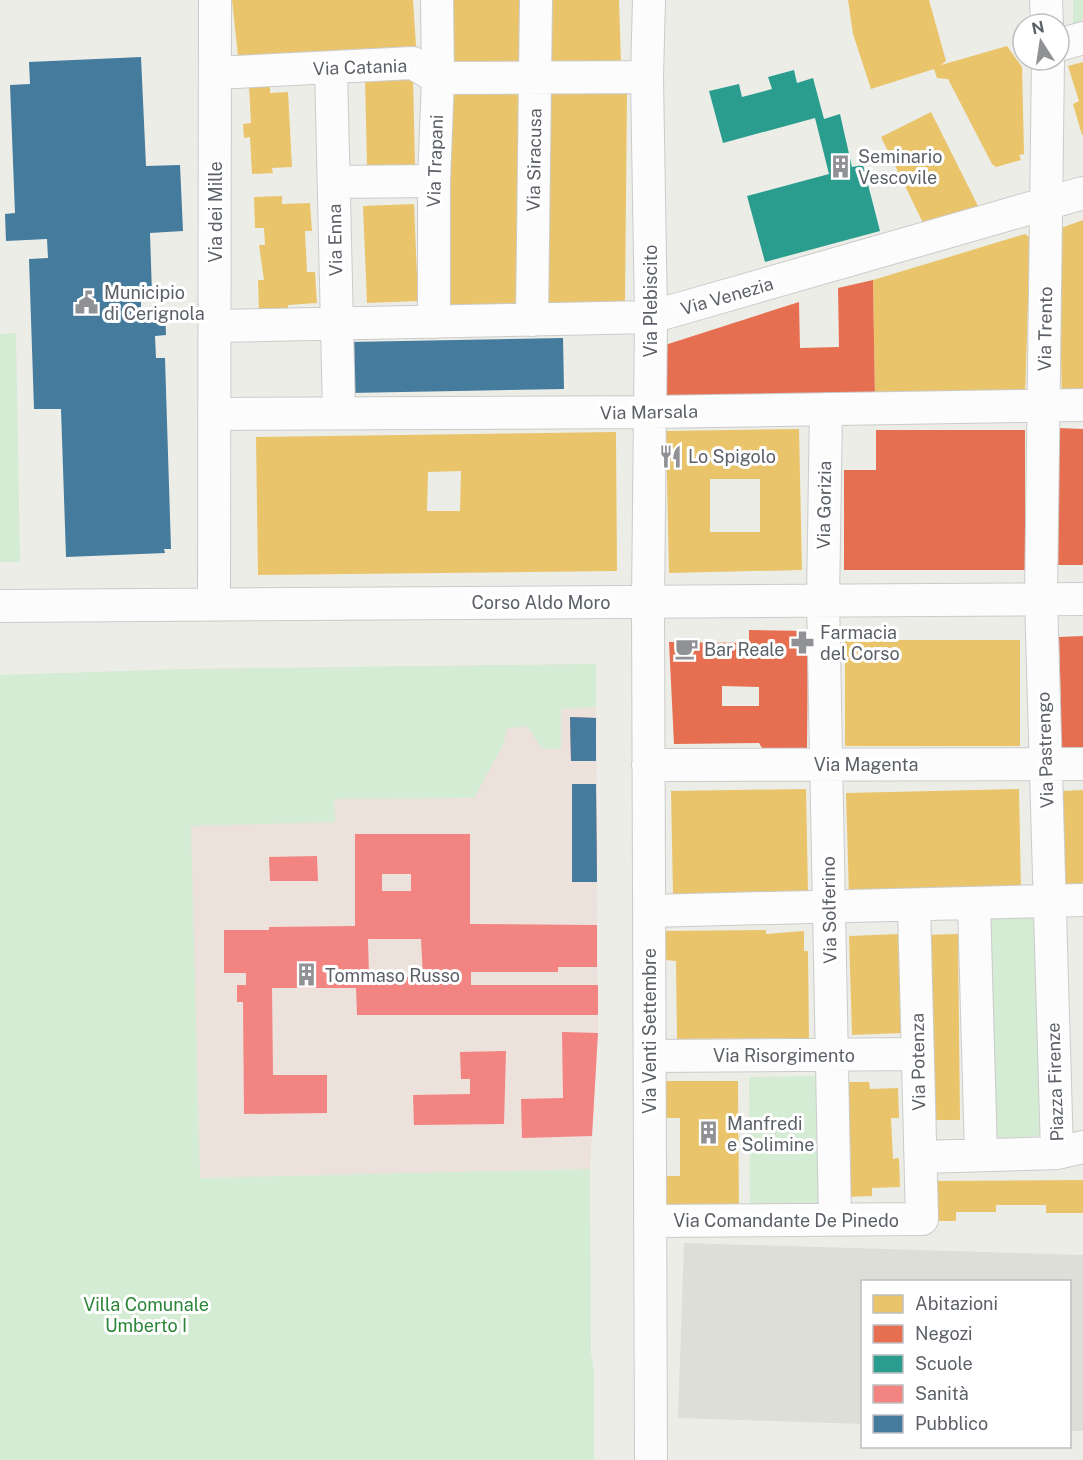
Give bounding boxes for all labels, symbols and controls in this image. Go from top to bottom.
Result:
north arrow [1011,12,1071,72]
text: N [1030,17,1046,38]
street label: Via Catania [312,55,408,79]
street label: Via Siracusa [523,108,545,212]
street label: Via Trapani [423,114,447,208]
place label: Seminario Vescovile [858,146,942,188]
building icon: Seminario Vescovile [827,153,853,179]
street label: Via dei Mille [205,161,226,263]
street label: Via Enna [324,204,346,276]
street label: Via Plebiscito [640,245,661,357]
street label: Via Venezia [678,273,776,319]
place label: Municipio di Cerignola [104,282,205,324]
street label: Via Trento [1034,286,1056,372]
public building icon: Municipio di Cerignola [73,289,99,315]
street label: Via Marsala [600,401,698,423]
restaurant icon: Lo Spigolo [657,443,683,469]
place label: Lo Spigolo [688,446,776,467]
street label: Via Gorizia [813,460,835,550]
street label: Corso Aldo Moro [471,592,611,613]
place label: Farmacia del Corso [820,622,900,664]
pharmacy icon: Farmacia del Corso [789,629,815,655]
cafe icon: Bar Reale [673,636,699,662]
place label: Bar Reale [704,639,785,660]
street label: Via Pastrengo [1032,691,1058,809]
street label: Via Magenta [814,754,918,775]
street label: Via Solferino [818,856,840,964]
street label: Via Venti Settembre [639,948,660,1114]
building icon: Tommaso Russo [294,962,320,988]
place label: Tommaso Russo [325,965,460,986]
street label: Via Potenza [907,1013,929,1111]
street label: Piazza Firenze [1042,1022,1068,1142]
street label: Via Risorgimento [713,1045,855,1066]
place label: Manfredi e Solimine [727,1113,814,1155]
building icon: Manfredi e Solimine [696,1120,722,1146]
street label: Via Comandante De Pinedo [673,1210,899,1231]
legend [861,1280,1071,1448]
text: Abitazioni [915,1293,998,1314]
park label: Villa Comunale Umberto I [83,1294,209,1336]
text: Negozi [915,1323,973,1344]
text: Scuole [915,1353,973,1374]
text: Sanità [915,1383,969,1404]
text: Pubblico [915,1413,988,1434]

